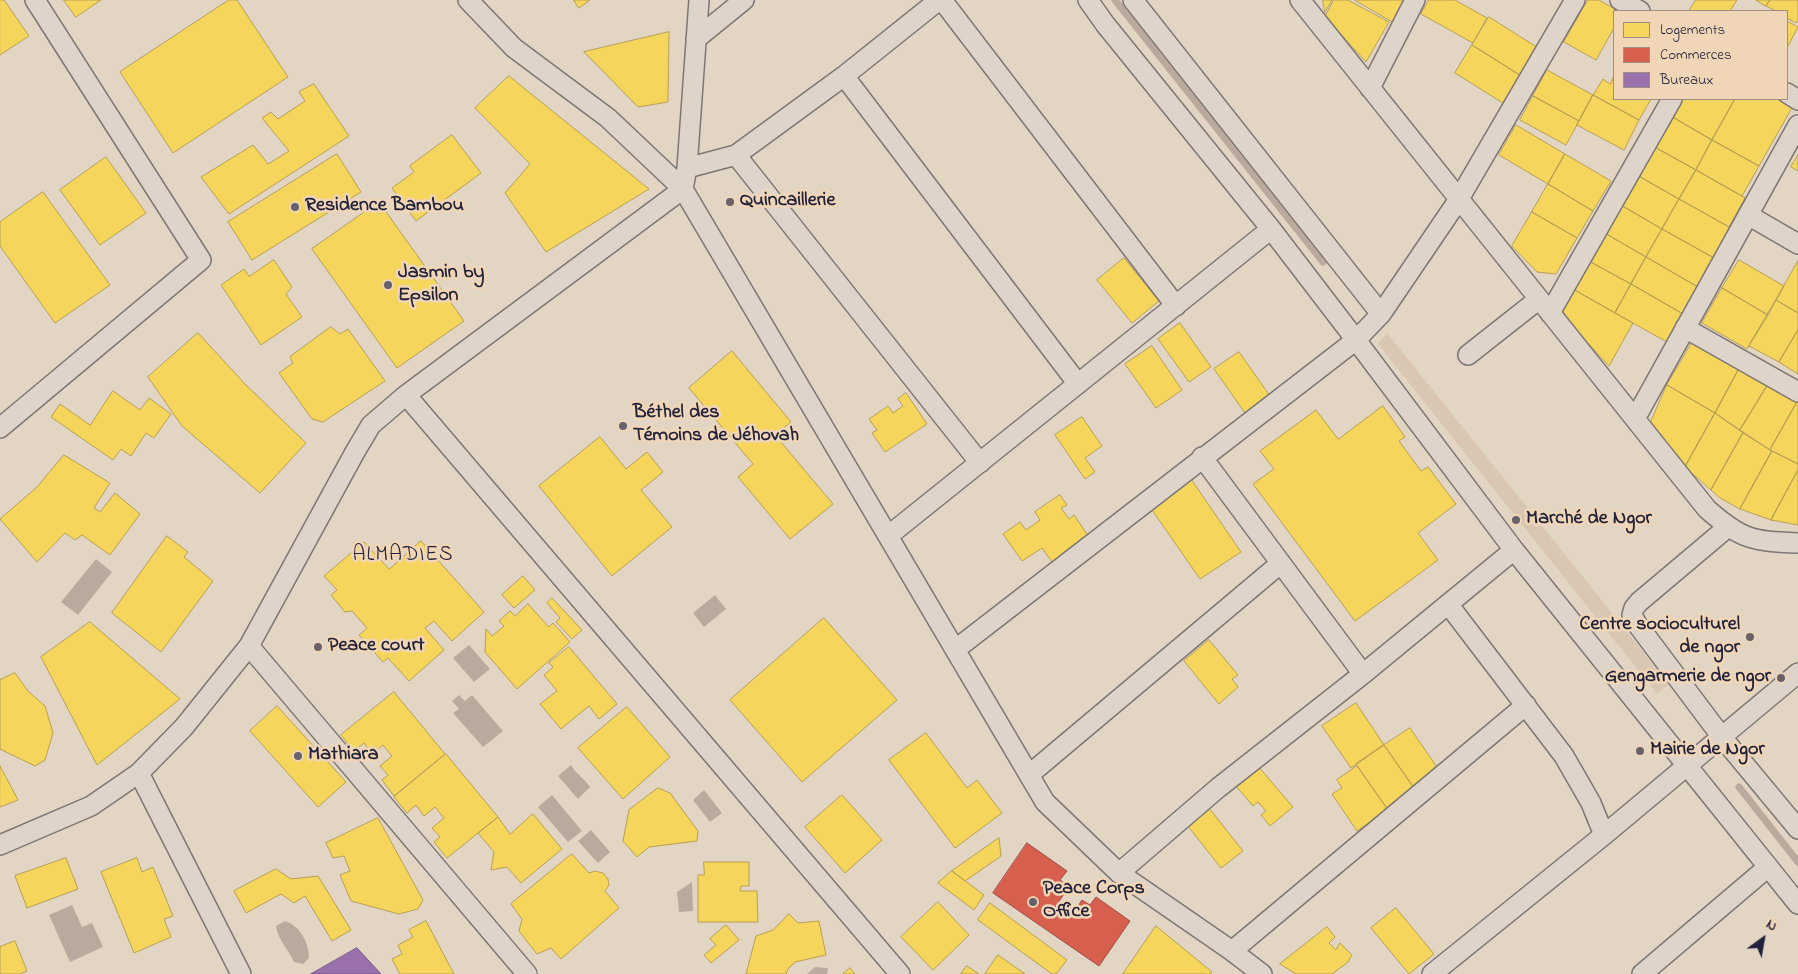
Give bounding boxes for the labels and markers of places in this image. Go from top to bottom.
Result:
place label: Quincaillerie [740,190,835,214]
place label: Residence Bambou [305,195,464,219]
marker: Quincaillerie [724,196,736,208]
marker: Residence Bambou [289,201,301,213]
place label: Jasmin by Epsilon [398,262,484,309]
marker: Jasmin by Epsilon [382,279,394,291]
place label: Béthel des Témoins de Jéhovah [633,402,799,449]
marker: Béthel des Témoins de Jéhovah [617,420,629,432]
place label: Marché de Ngor [1526,508,1652,532]
marker: Marché de Ngor [1510,514,1522,526]
place label: Centre socioculturel de ngor [1580,614,1740,661]
marker: Centre socioculturel de ngor [1744,631,1756,643]
place label: Peace court [328,635,425,659]
marker: Peace court [312,641,324,653]
place label: Gengarmerie de ngor [1605,666,1771,690]
marker: Gengarmerie de ngor [1775,672,1787,684]
place label: Mairie de Ngor [1650,739,1765,763]
place label: Mathiara [308,744,379,768]
marker: Mairie de Ngor [1634,745,1646,757]
marker: Mathiara [292,750,304,762]
place label: Peace Corps Office [1043,878,1145,925]
marker: Peace Corps Office [1027,896,1039,908]

